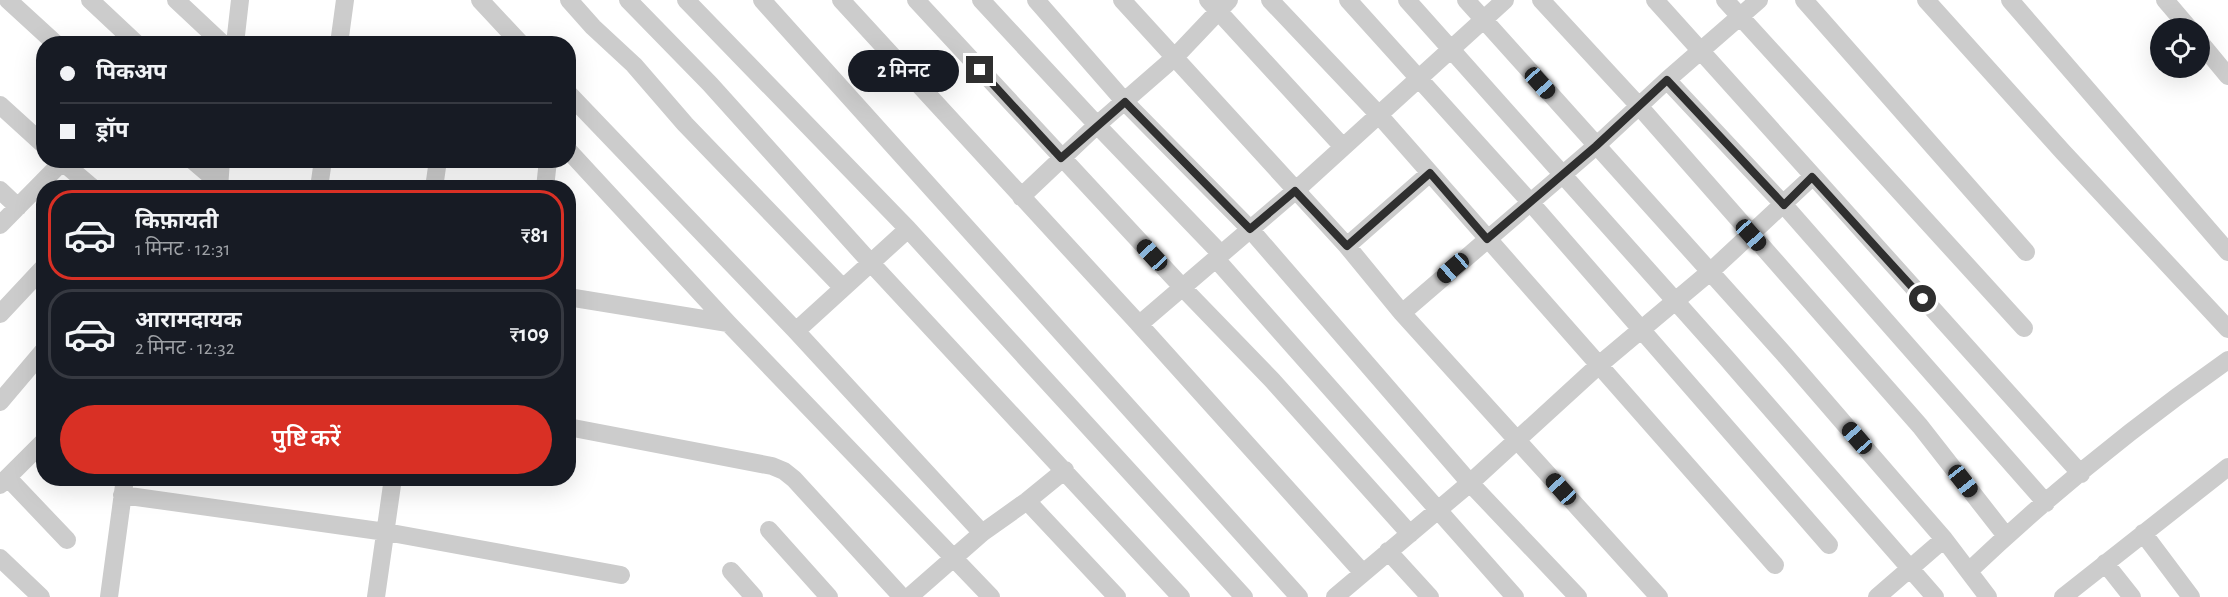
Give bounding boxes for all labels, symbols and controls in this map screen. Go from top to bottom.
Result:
map controls [2150,18,2210,78]
button: locate [2150,18,2210,78]
callout: 2 मिनट [848,49,959,91]
route end [966,56,993,83]
text: पिकअप [96,61,167,83]
text: 2 मिनट [877,61,930,81]
car [1521,64,1559,102]
text: ड्रॉप [96,119,129,141]
icon: car [63,208,117,262]
text: किफ़ायती [135,210,219,232]
car [1732,216,1770,254]
text: ₹81 [521,224,549,246]
car [1133,236,1171,274]
text: 1 मिनट · 12:31 [135,239,230,259]
car [1434,249,1472,287]
route start [1909,285,1936,312]
icon: car [63,307,117,361]
text: आरामदायक [135,309,242,331]
text: ₹109 [510,323,549,345]
text: 2 मिनट · 12:32 [135,338,235,358]
button: पुष्टि करें [60,405,552,474]
car [1838,419,1876,457]
car [1945,461,1981,501]
car [1542,470,1580,508]

